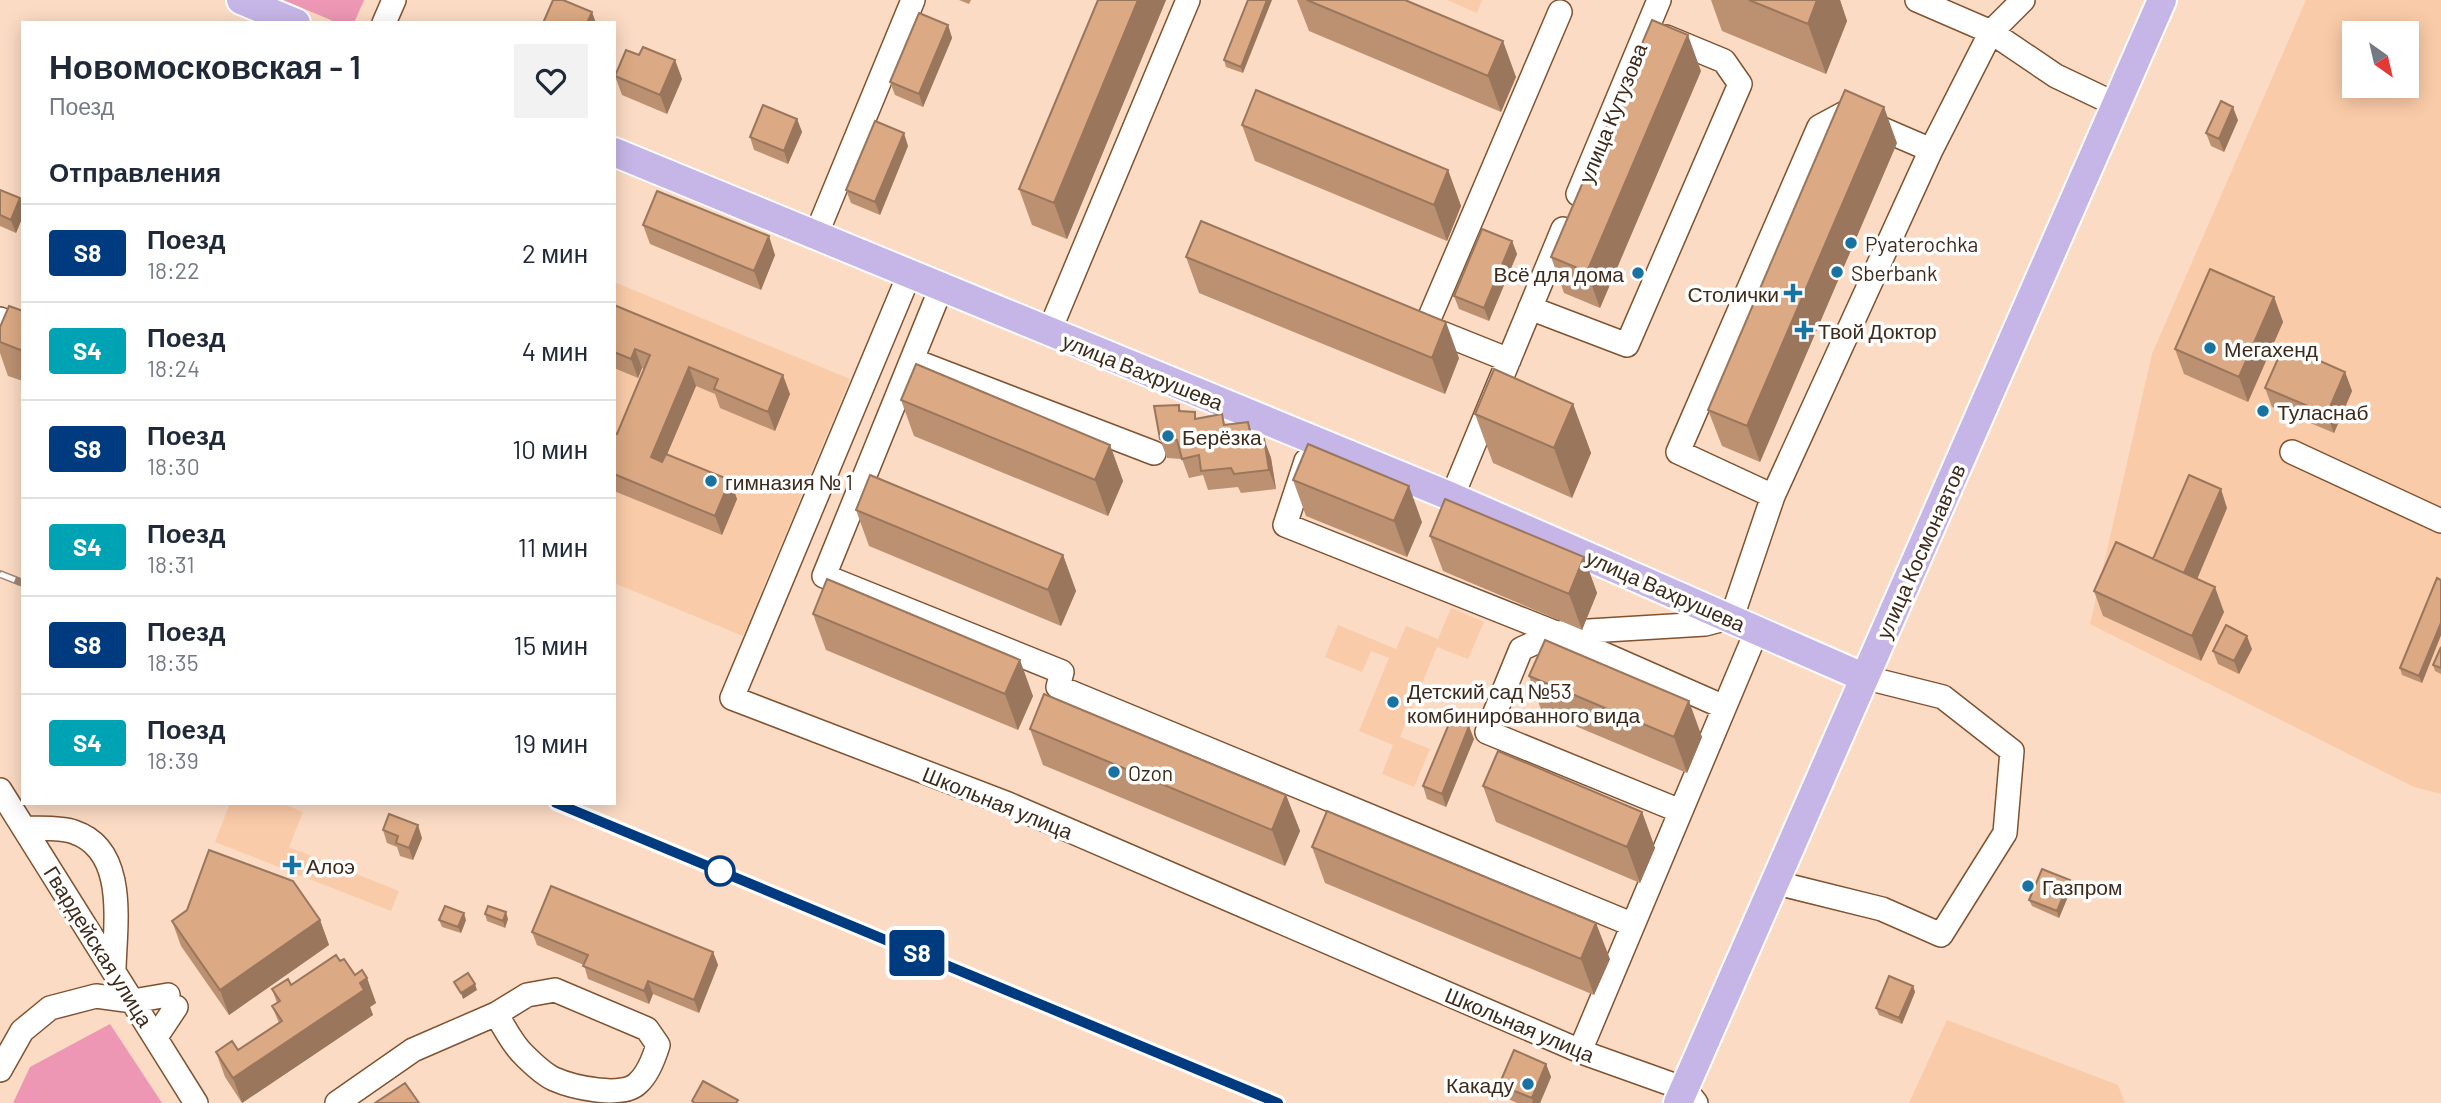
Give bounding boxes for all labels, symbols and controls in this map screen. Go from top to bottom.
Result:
north arrow [2342,21,2418,98]
map controls [2342,21,2419,98]
street label: улица Кутузова [1573,39,1652,187]
button: heart [514,44,588,118]
text: Новомосковская - 1 [49,46,361,86]
text: Поезд [49,92,114,120]
text: Отправления [49,156,221,187]
text: Поезд [147,223,225,254]
place label: Pyaterochka [1865,231,1978,256]
marker: Pyaterochka [1843,235,1859,251]
text: 2 мин [522,237,588,268]
text: S8 [74,238,101,267]
text: 18:22 [147,256,200,284]
place label: Sberbank [1851,260,1937,285]
place label: Всё для дома [1493,261,1624,286]
marker: Sberbank [1829,264,1845,280]
marker: Всё для дома [1630,265,1646,281]
place label: Столички [1687,281,1779,306]
marker: Столички [1785,285,1801,301]
place label: Твой Доктор [1818,318,1937,343]
text: Поезд [147,321,225,352]
marker: Твой Доктор [1796,322,1812,338]
street label: улица Вахрушева [1059,327,1227,415]
text: 4 мин [522,335,588,366]
text: S4 [73,336,102,365]
place label: Мегахенд [2224,336,2318,361]
marker: Мегахенд [2202,340,2218,356]
text: 18:24 [147,354,200,382]
place label: Туласнаб [2277,399,2368,424]
marker: Туласнаб [2255,403,2271,419]
text: Поезд [147,419,225,450]
place label: Берёзка [1182,424,1262,449]
marker: Берёзка [1160,428,1176,444]
text: 10 мин [512,433,588,464]
text: S8 [74,434,101,463]
text: 18:30 [147,452,200,480]
street label: улица Космонавтов [1870,460,1970,642]
place label: гимназия № 1 [725,469,853,494]
marker: гимназия № 1 [703,473,719,489]
text: Поезд [147,517,225,548]
text: 11 мин [518,531,588,562]
text: S4 [73,532,102,561]
street label: улица Вахрушева [1583,544,1750,636]
text: 18:31 [147,550,195,578]
text: Поезд [147,615,225,646]
text: 15 мин [514,629,588,660]
text: S8 [74,630,101,659]
text: 18:35 [147,648,199,676]
place label: Детский сад №53 комбинированного вида [1407,678,1640,727]
marker: Детский сад №53 комбинированного вида [1385,694,1401,710]
text: Поезд [147,713,225,744]
text: 19 мин [513,727,588,758]
text: S4 [73,728,102,757]
text: 18:39 [147,746,199,774]
place label: Ozon [1128,760,1173,785]
street label: Школьная улица [919,761,1077,844]
marker: Ozon [1106,764,1122,780]
place label: Алоэ [306,853,355,878]
unlabelled marker [705,856,735,886]
marker: Алоэ [284,857,300,873]
street label: Гвардейская улица [39,861,159,1031]
place label: Газпром [2042,874,2122,899]
marker: Газпром [2020,878,2036,894]
line badge: S8 [886,930,948,976]
text: S8 [903,938,931,967]
street label: Школьная улица [1442,981,1599,1067]
place label: Какаду [1446,1072,1514,1097]
marker: Какаду [1520,1076,1536,1092]

